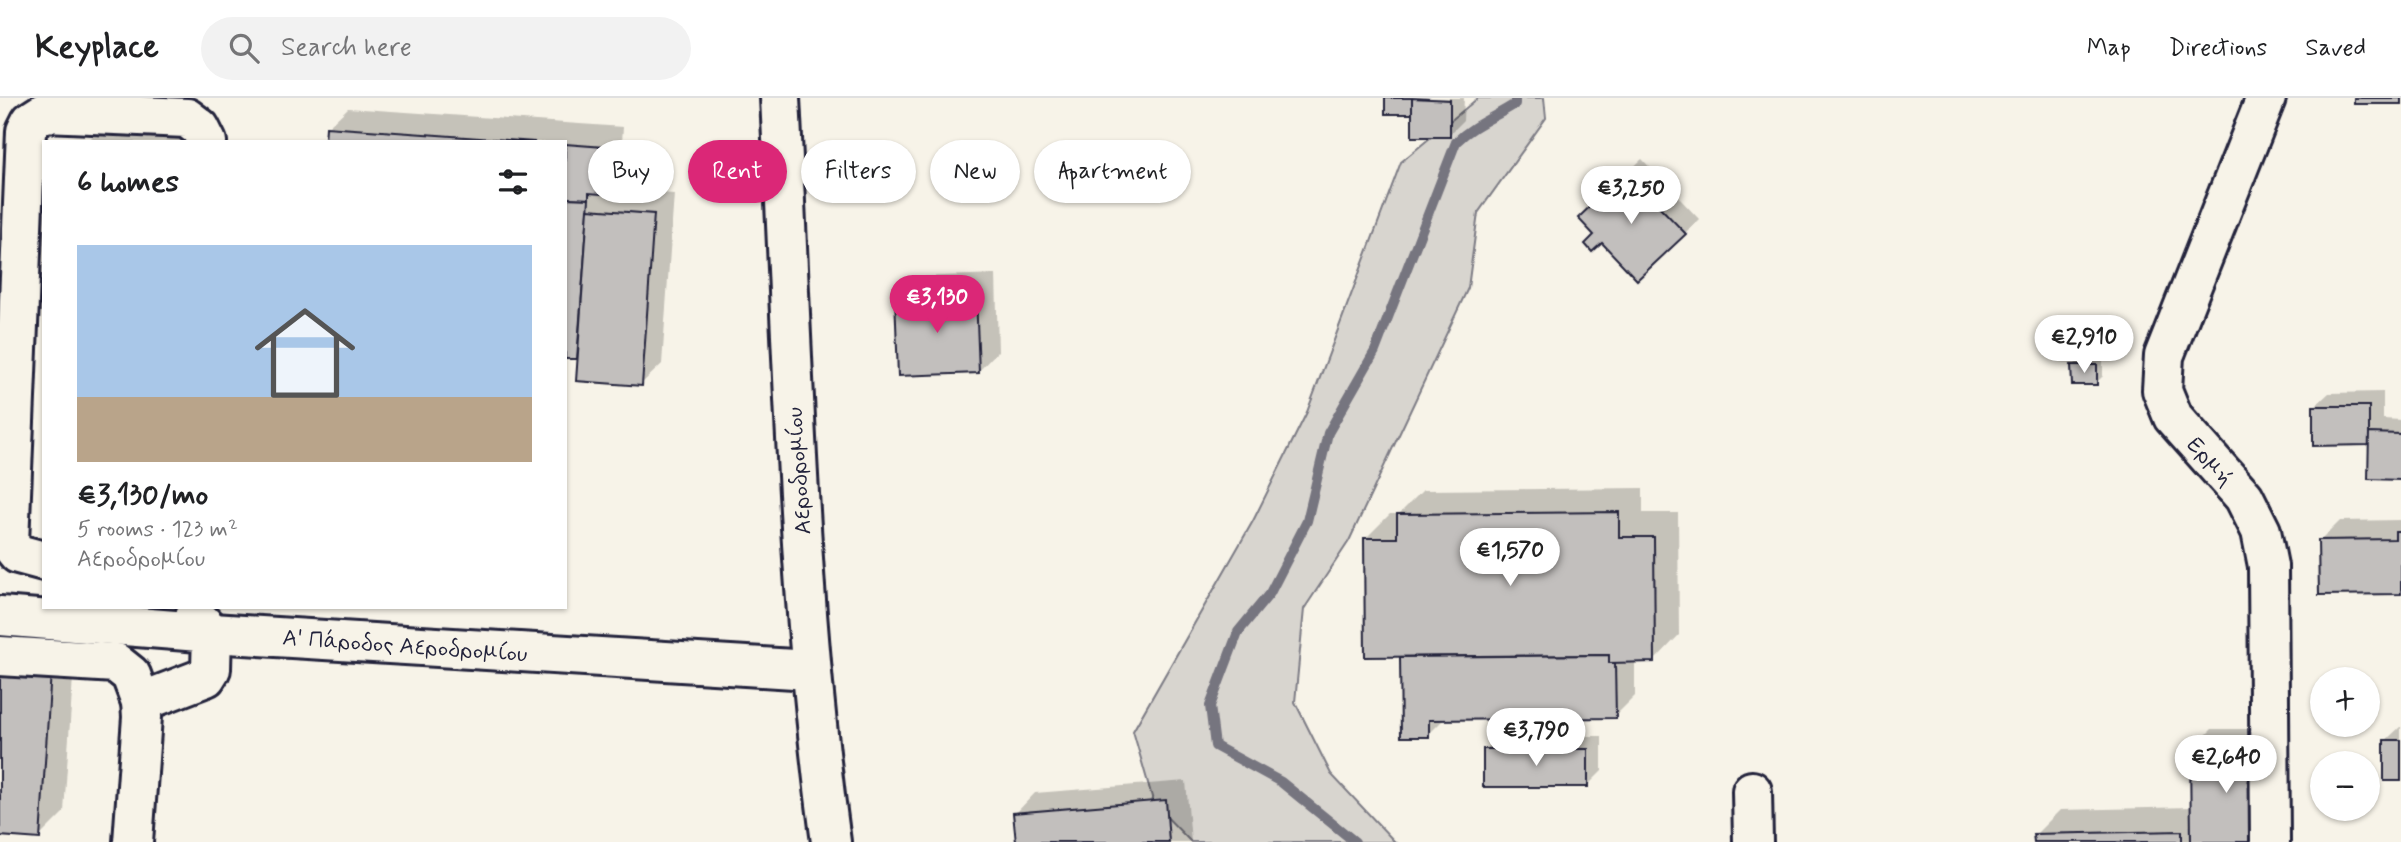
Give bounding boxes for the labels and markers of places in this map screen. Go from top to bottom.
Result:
pin: €3,250 [1574,166,1688,226]
pin: €3,130 [880,275,994,335]
pin: €2,910 [2027,316,2141,375]
pin: €1,570 [1453,528,1567,588]
pin: €3,790 [1479,708,1593,768]
pin: €2,640 [2169,736,2283,795]

